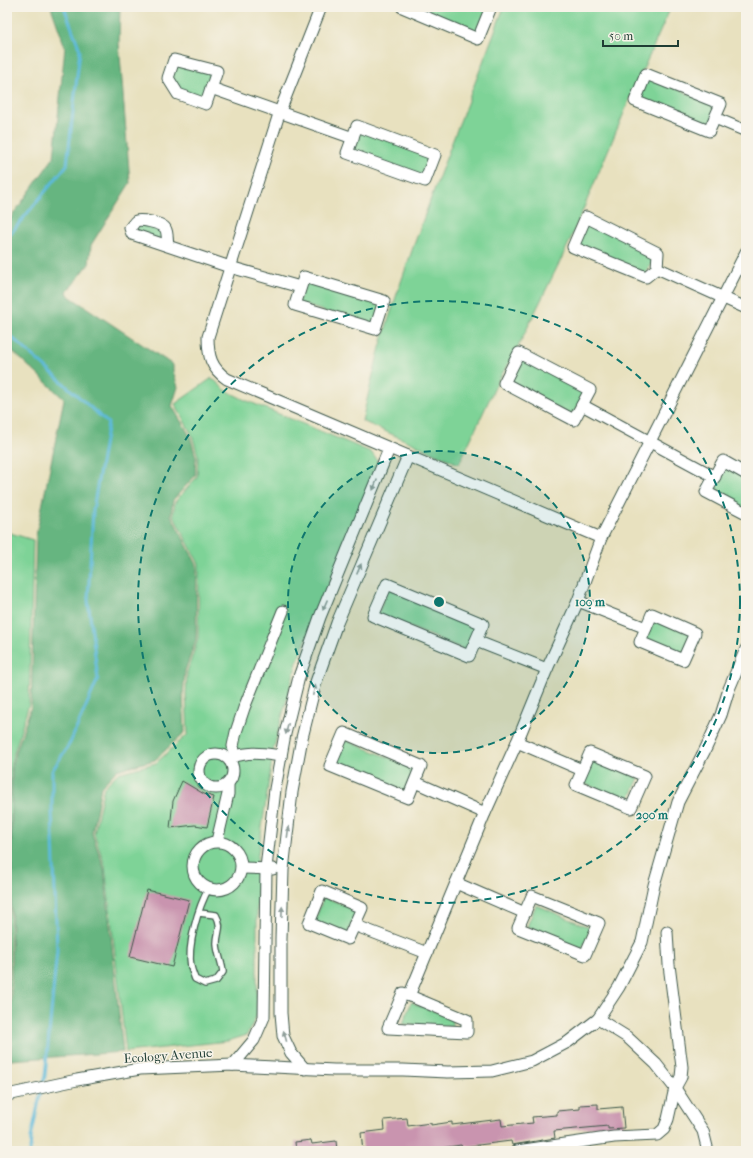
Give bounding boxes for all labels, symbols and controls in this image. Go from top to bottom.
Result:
scale bar [603,22,678,48]
text: 50 m [609,29,633,43]
one-way arrow [372,479,378,490]
one-way arrow [357,562,363,574]
centre of rings [432,595,446,609]
text: 100 m [575,595,606,609]
one-way arrow [322,599,328,611]
one-way arrow [311,684,317,696]
one-way arrow [283,723,289,735]
text: 200 m [636,808,669,822]
one-way arrow [284,826,291,838]
one-way arrow [278,906,285,918]
one-way arrow [282,1030,288,1042]
street label: Ecology Avenue [123,1045,213,1066]

